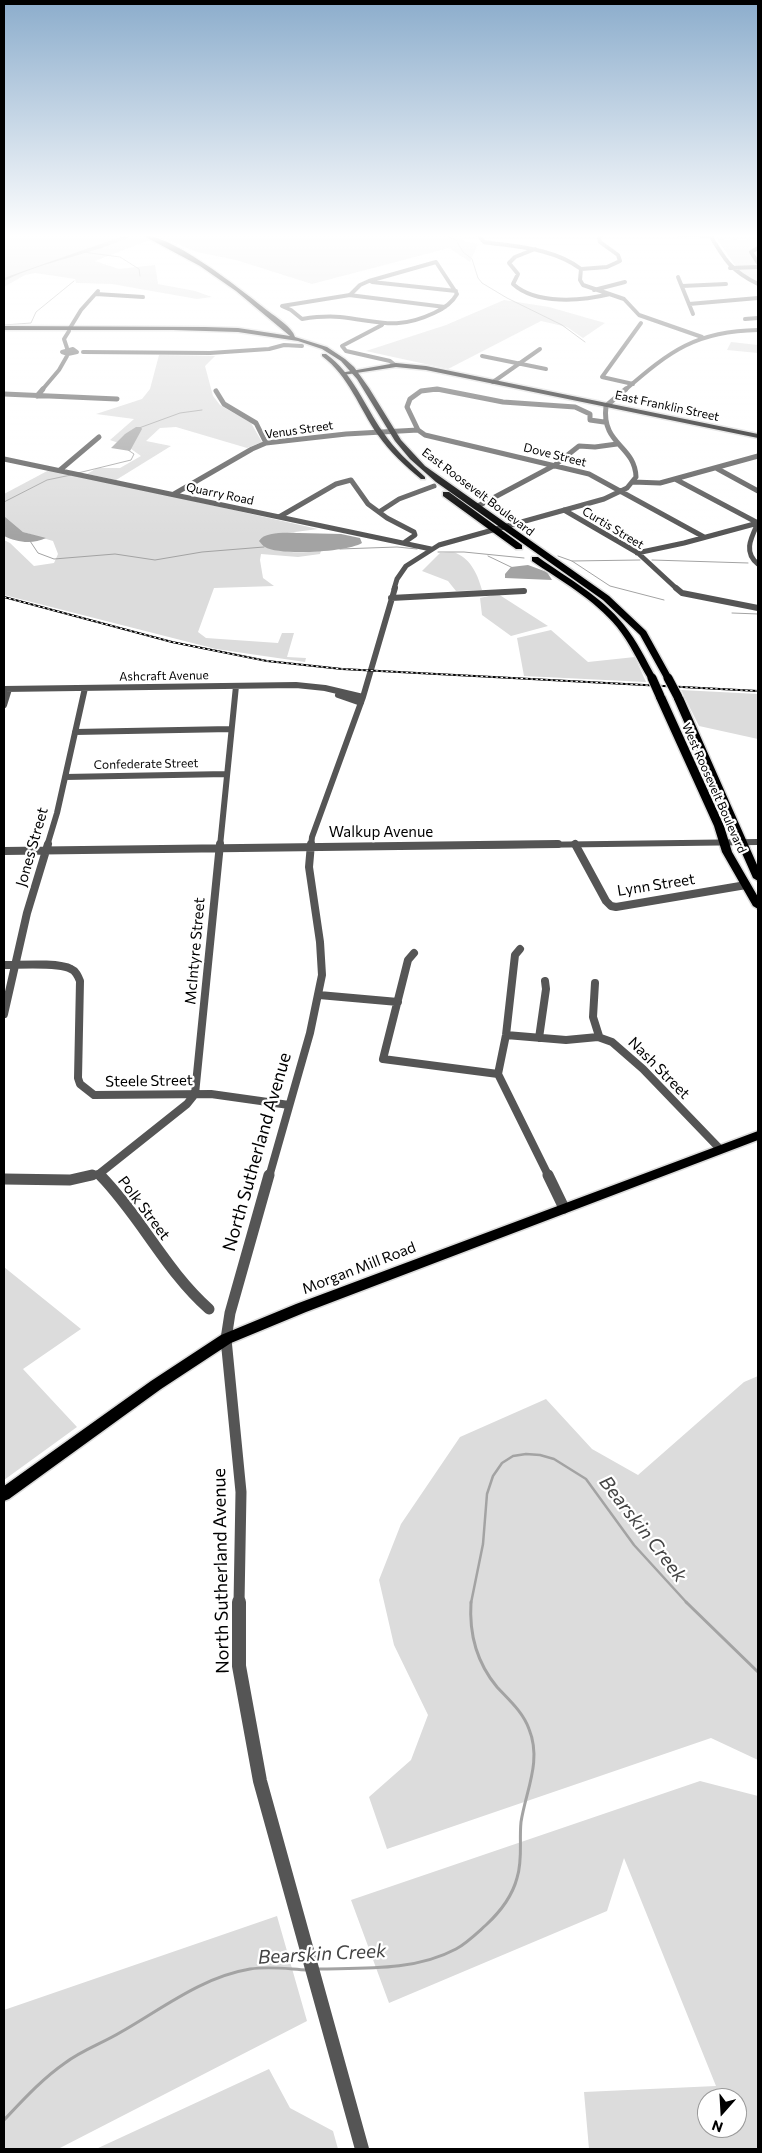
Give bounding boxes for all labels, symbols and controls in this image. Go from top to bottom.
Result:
street label: East Franklin Street [614,388,720,424]
street label: Venus Street [264,418,334,442]
street label: Dove Street [522,440,588,470]
street label: East Roosevelt Boulevard [419,445,537,539]
street label: Quarry Road [185,480,255,508]
street label: Curtis Street [580,504,646,552]
street label: Ashcraft Avenue [119,668,209,684]
street label: West Roosevelt Boulevard [679,721,749,855]
street label: Confederate Street [94,756,198,772]
street label: Jones Street [12,805,52,889]
street label: Walkup Avenue [329,823,433,841]
street label: Lynn Street [616,870,696,900]
street label: McIntyre Street [181,897,209,1005]
street label: Nash Street [624,1033,694,1103]
street label: North Sutherland Avenue [218,1050,296,1254]
street label: Steele Street [105,1071,193,1091]
street label: Polk Street [114,1173,174,1243]
street label: Morgan Mill Road [300,1238,418,1298]
street label: North Sutherland Avenue [208,1468,234,1674]
water label: Bearskin Creek [594,1471,692,1587]
water label: Bearskin Creek [257,1939,387,1969]
north arrow [697,2088,747,2138]
text: N [710,2117,725,2136]

